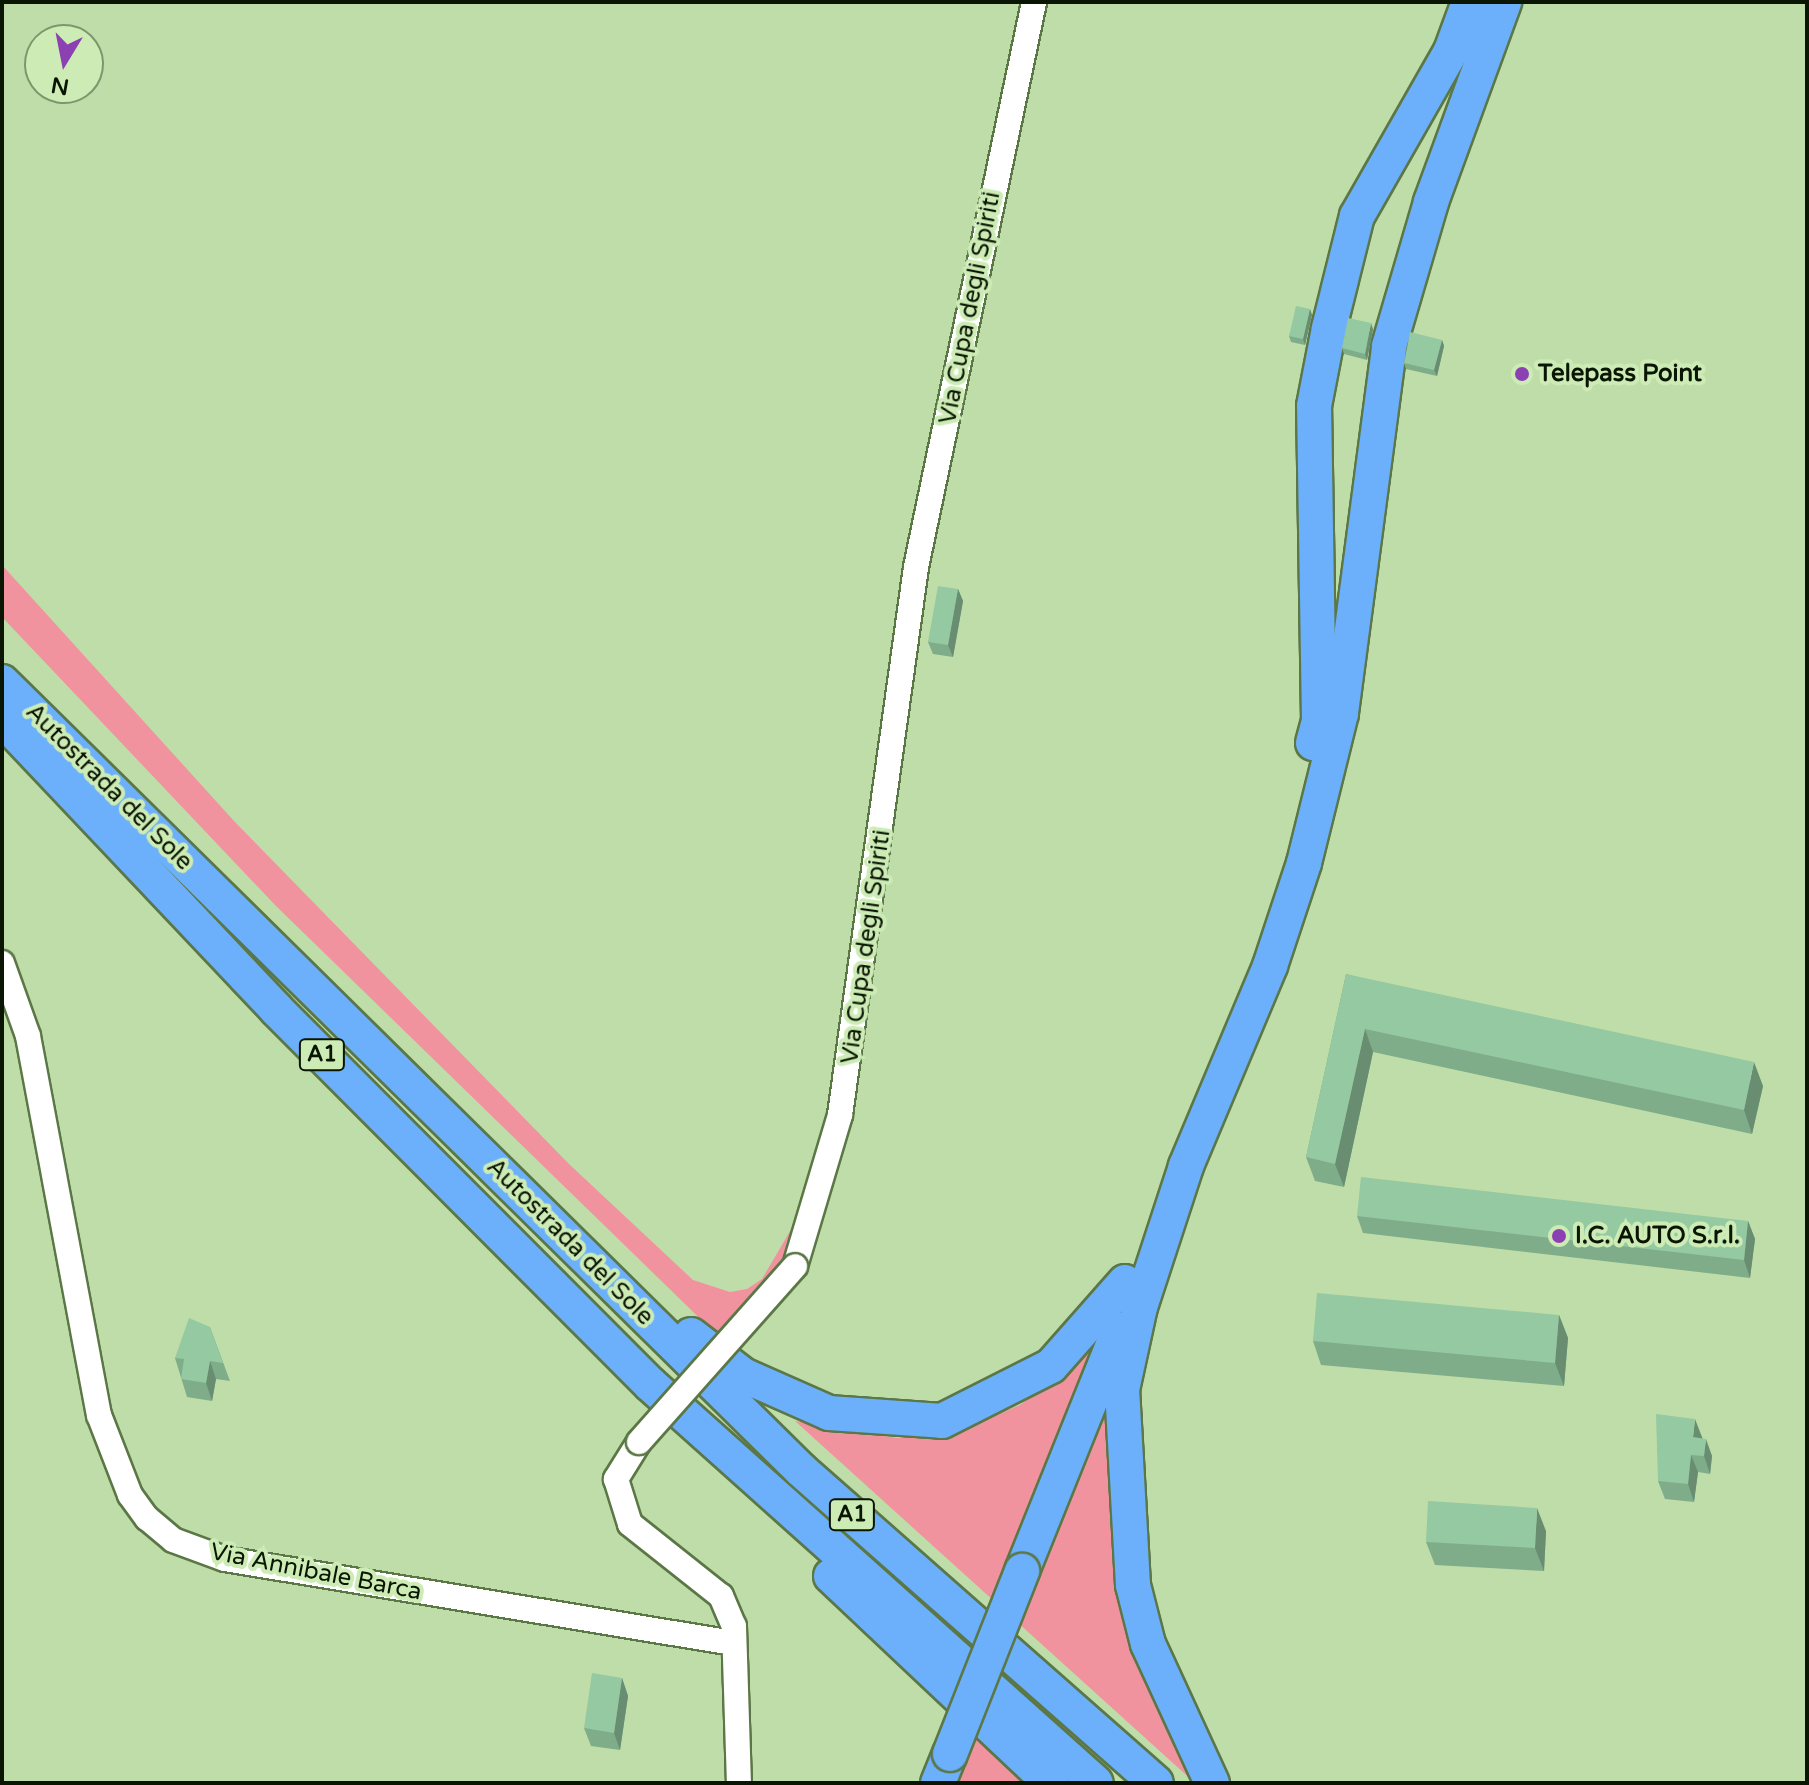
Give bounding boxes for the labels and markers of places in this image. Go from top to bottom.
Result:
place label: Telepass Point [1538,360,1702,388]
marker: Telepass Point [1513,365,1531,383]
place label: I.C. AUTO S.r.l. [1575,1222,1740,1250]
marker: I.C. AUTO S.r.l. [1550,1227,1568,1245]

